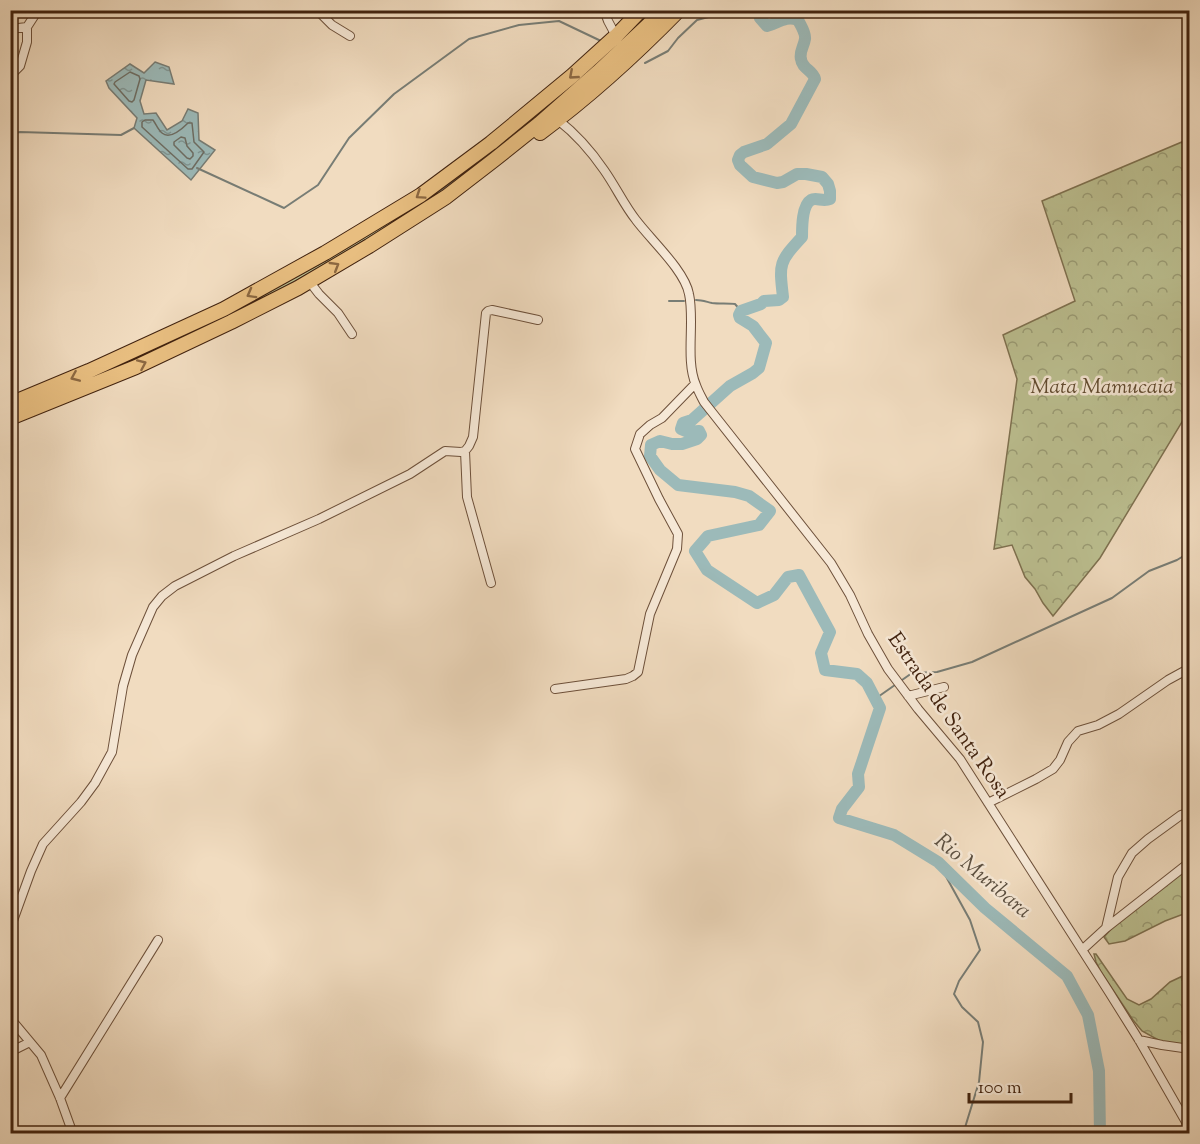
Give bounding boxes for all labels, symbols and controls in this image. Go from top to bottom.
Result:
one-way arrow [569,68,580,79]
one-way arrow [415,188,426,199]
one-way arrow [329,262,339,274]
one-way arrow [247,287,257,298]
one-way arrow [136,359,147,371]
one-way arrow [70,370,81,382]
park label: Mata Mamucaia [1030,373,1174,403]
street label: Estrada de Santa Rosa [879,627,1017,806]
water label: Rio Muribara [926,827,1038,927]
scale bar [969,1066,1071,1104]
text: 100 m [978,1076,1022,1102]

